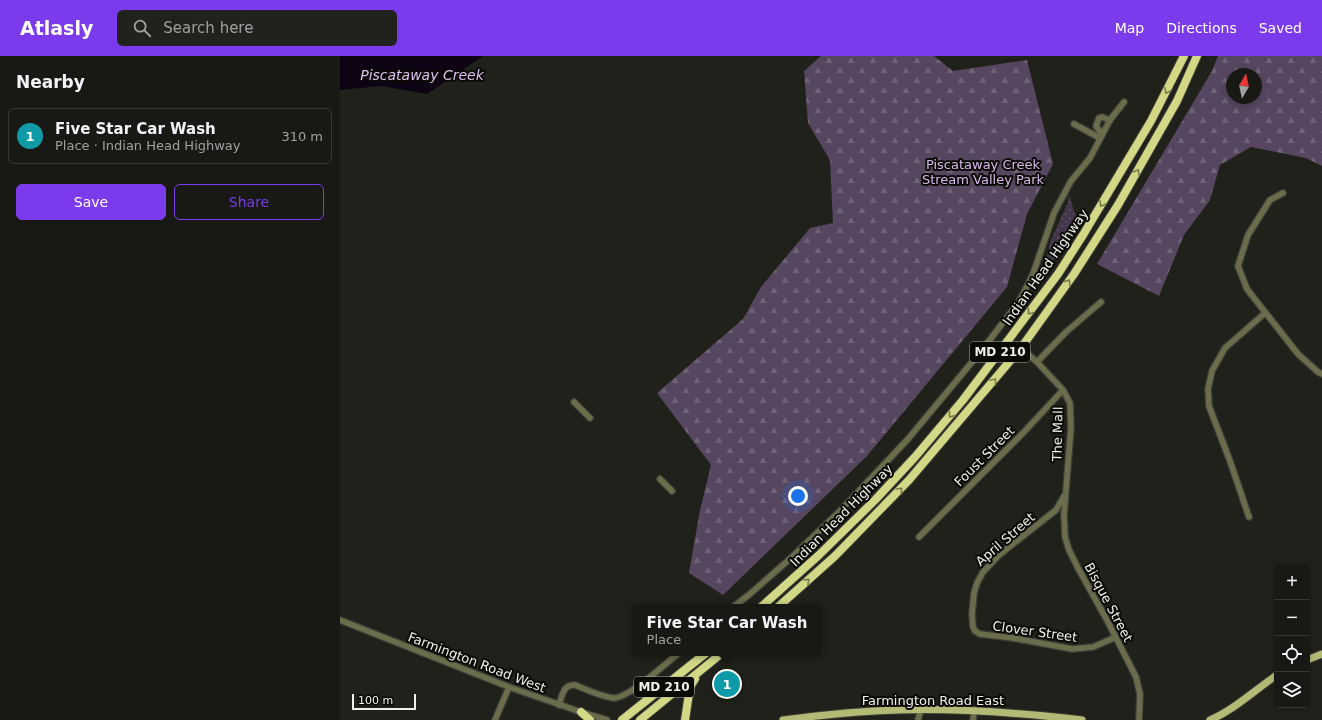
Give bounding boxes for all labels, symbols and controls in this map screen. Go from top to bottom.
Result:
search box [117,10,397,46]
text: Atlasly [20,17,93,39]
icon: search [131,17,153,39]
text: Search here [163,19,253,37]
text: Map [1115,20,1144,36]
text: Directions [1166,20,1237,36]
text: Saved [1259,20,1302,36]
water label: Piscataway Creek [360,67,485,83]
north arrow [1226,68,1262,104]
text: Nearby [16,72,85,92]
one-way arrow [1164,87,1172,94]
text: Five Star Car Wash [55,120,216,138]
text: 1 [25,129,35,144]
text: 310 m [281,129,323,144]
text: Place · Indian Head Highway [55,138,241,153]
park label: Piscataway Creek Stream Valley Park [922,157,1045,187]
one-way arrow [1132,169,1139,176]
button: Save [16,184,166,220]
button: Share [174,184,324,220]
one-way arrow [1100,200,1107,207]
street label: Indian Head Highway [1000,206,1091,328]
one-way arrow [1063,279,1071,286]
one-way arrow [1028,307,1035,314]
road number: MD 210 [970,342,1030,362]
one-way arrow [989,378,996,386]
street label: The Mall [1050,407,1065,462]
one-way arrow [949,411,956,418]
street label: Foust Street [951,423,1017,489]
street label: Indian Head Highway [787,461,896,570]
your location [788,486,808,506]
one-way arrow [895,487,902,495]
street label: April Street [973,510,1038,569]
street label: Bisque Street [1081,560,1136,644]
map controls [1274,564,1310,708]
button: + [1274,564,1310,600]
one-way arrow [802,579,810,586]
button: − [1274,600,1310,636]
popup [632,604,822,656]
text: Five Star Car Wash [647,614,807,632]
street label: Clover Street [992,618,1078,645]
street label: Farmington Road West [406,629,548,696]
text: Place [647,632,681,647]
button: locate [1274,636,1310,672]
pin: 1 [714,669,740,699]
button: layers [1274,672,1310,708]
road number: MD 210 [634,677,694,697]
scale bar [352,692,416,711]
street label: Farmington Road East [862,693,1004,708]
text: 100 m [358,694,393,707]

